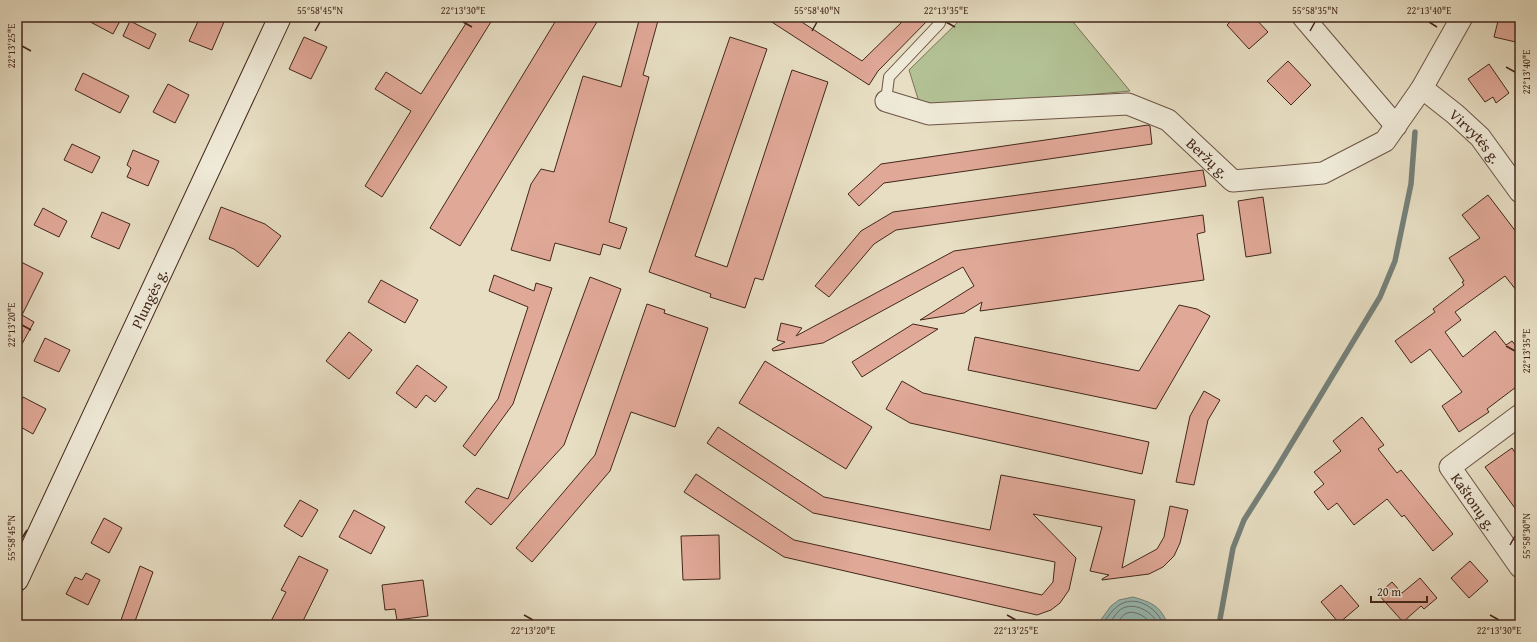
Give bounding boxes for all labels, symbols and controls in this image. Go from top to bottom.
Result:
text: 55°58'45"N [297,3,343,18]
text: 22°13'30"E [441,3,485,18]
text: 55°58'40"N [794,3,840,18]
text: 22°13'35"E [924,3,968,18]
text: 55°58'35"N [1292,3,1338,18]
text: 22°13'40"E [1407,3,1451,18]
text: 22°13'25"E [4,24,19,68]
text: 22°13'40"E [1519,50,1534,94]
street label: Virvytės g. [1445,104,1506,167]
street label: Beržų g. [1182,132,1234,183]
street label: Plungės g. [126,265,172,332]
text: 22°13'20"E [4,303,19,347]
text: 22°13'35"E [1519,329,1534,373]
street label: Kaštonų g. [1446,468,1501,534]
text: 55°58'30"N [1519,513,1534,559]
text: 55°58'45"N [4,515,19,561]
scale bar [1371,578,1427,604]
text: 20 m [1377,583,1401,600]
text: 22°13'20"E [511,623,555,638]
text: 22°13'25"E [994,623,1038,638]
text: 22°13'30"E [1477,623,1521,638]

